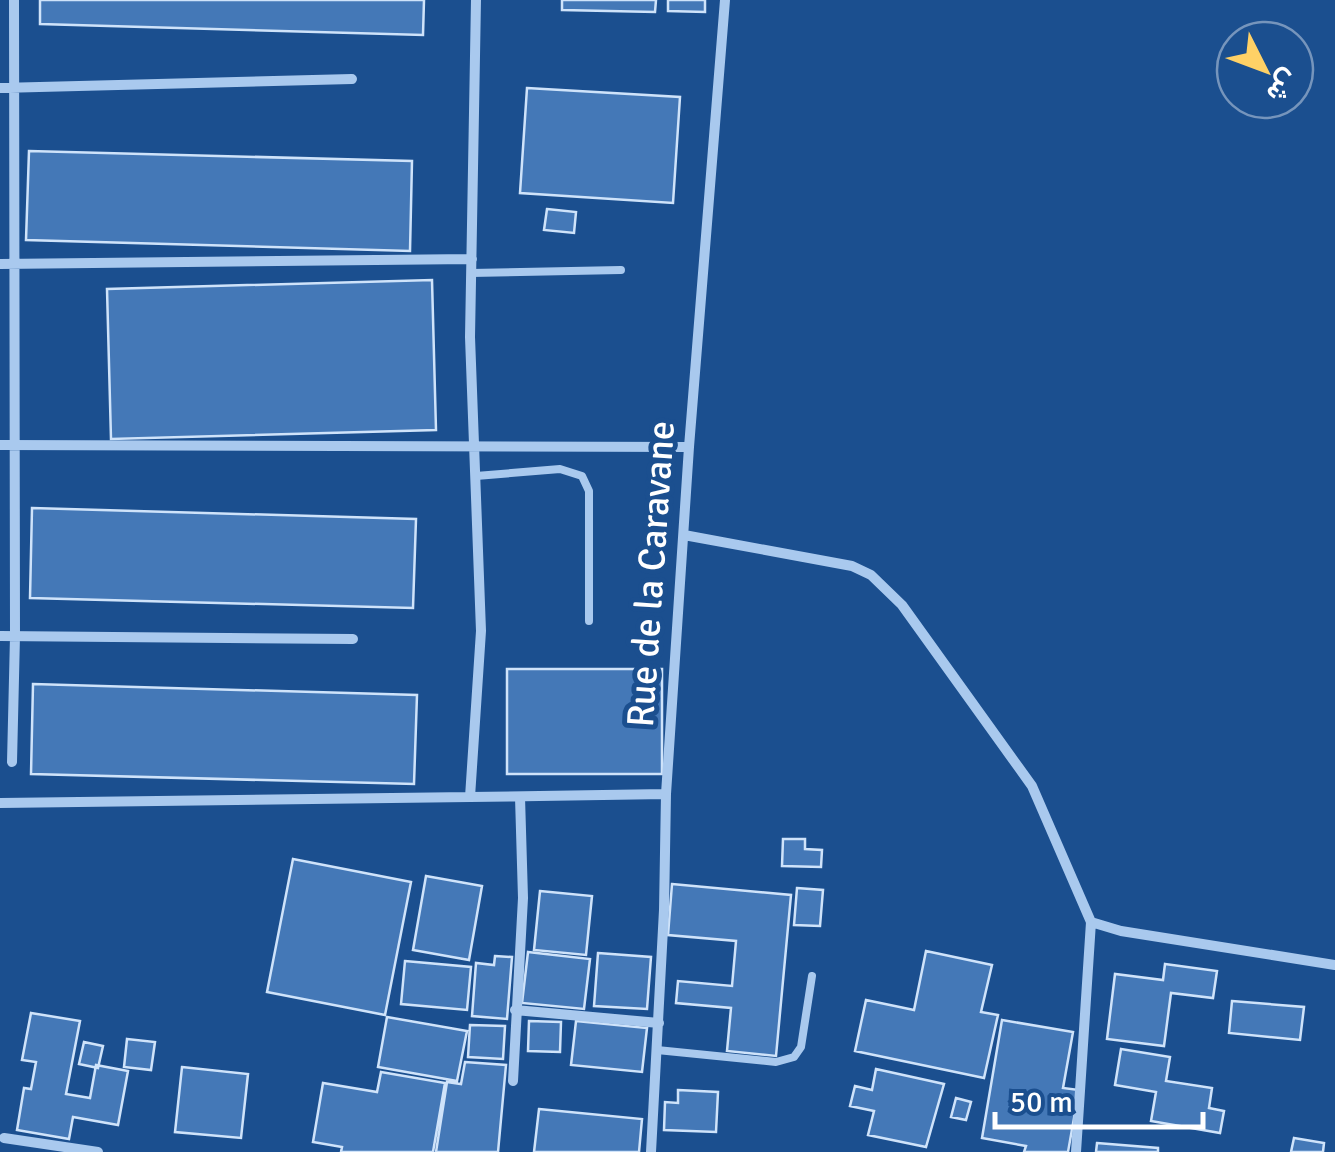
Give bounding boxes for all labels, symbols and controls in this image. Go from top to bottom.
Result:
north arrow [1215,20,1315,120]
text: ش [1259,62,1307,110]
street label: Rue de la Caravane [617,419,685,729]
scale bar [995,1067,1202,1129]
text: 50 m [1010,1084,1073,1121]

